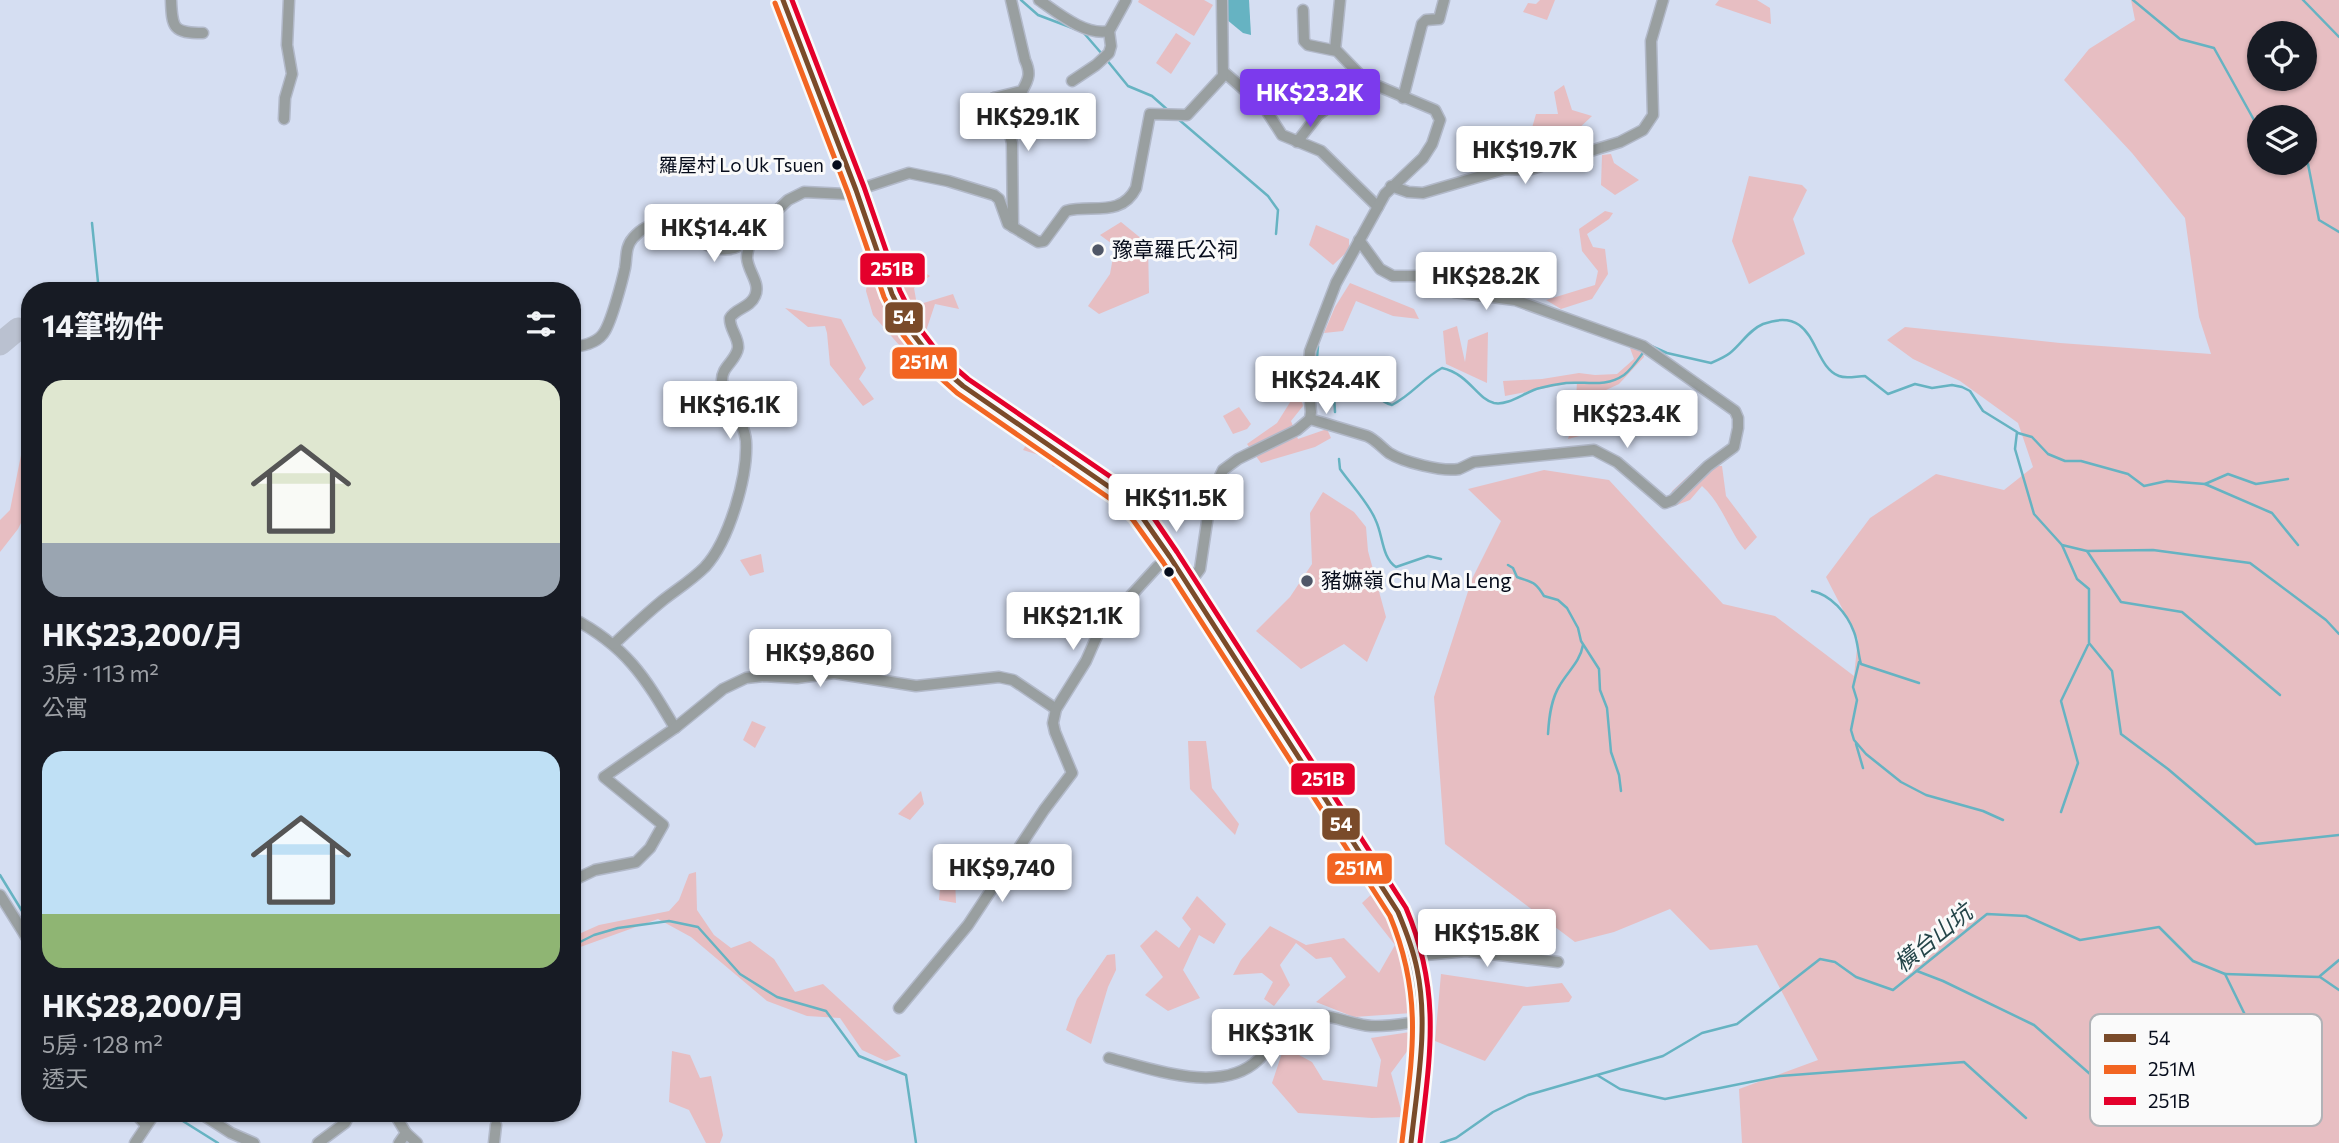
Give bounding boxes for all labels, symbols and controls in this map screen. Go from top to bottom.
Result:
map controls [2247,21,2317,175]
button: locate [2247,21,2317,91]
pin: HK$23.2K [1238,69,1382,129]
text: HK$23.2K [1256,78,1364,106]
pin: HK$29.1K [956,94,1100,153]
text: HK$29.1K [976,102,1080,130]
button: layers [2247,105,2317,175]
pin: HK$19.7K [1453,127,1597,186]
text: HK$19.7K [1472,135,1578,163]
place label: 羅屋村 Lo Uk Tsuen [659,153,824,176]
marker: 羅屋村 Lo Uk Tsuen [830,158,844,172]
pin: HK$14.4K [642,204,786,264]
text: HK$14.4K [660,213,768,241]
place label: 豫章羅氏公祠 [1112,236,1238,261]
marker: 豫章羅氏公祠 [1090,242,1106,258]
line badge: 251B [859,252,926,286]
pin: HK$28.2K [1414,252,1558,312]
text: 251B [870,257,914,280]
text: HK$28.2K [1432,261,1540,289]
line badge: 54 [884,301,924,334]
icon: filters [522,305,560,343]
text: 54 [893,305,916,328]
text: 14筆物件 [42,306,164,343]
line badge: 251M [891,346,958,380]
text: 251M [900,350,948,373]
pin: HK$24.4K [1254,356,1398,416]
text: HK$24.4K [1271,365,1381,393]
pin: HK$16.1K [658,382,802,441]
text: HK$16.1K [679,390,781,418]
pin: HK$23.4K [1555,391,1699,450]
text: HK$23.4K [1573,399,1681,427]
icon: home [238,426,364,552]
pin: HK$11.5K [1104,475,1248,534]
text: HK$11.5K [1125,483,1227,511]
unlabelled marker [1162,565,1176,579]
place label: 豬嫲嶺 Chu Ma Leng [1321,567,1512,592]
marker: 豬嫲嶺 Chu Ma Leng [1299,573,1315,589]
pin: HK$21.1K [1001,592,1145,652]
text: HK$21.1K [1023,601,1123,629]
text: HK$23,200/月 [42,615,244,652]
pin: HK$9,860 [748,630,892,689]
text: HK$9,860 [765,638,875,666]
text: 3房 · 113 m² [42,659,159,687]
text: 公寓 [42,693,88,721]
line badge: 251B [1290,762,1356,796]
text: 251B [1301,767,1345,790]
icon: home [238,797,364,923]
line badge: 54 [1321,807,1361,841]
text: 54 [1330,812,1353,835]
pin: HK$9,740 [930,844,1074,904]
line badge: 251M [1326,852,1393,885]
text: HK$9,740 [949,853,1055,881]
text: 251M [1335,856,1383,879]
water label: 橫台山坑 [1888,896,1979,977]
pin: HK$15.8K [1415,909,1559,969]
text: HK$15.8K [1434,918,1540,946]
text: HK$28,200/月 [42,986,245,1023]
pin: HK$31K [1214,1010,1328,1069]
legend [2090,1014,2322,1126]
text: HK$31K [1228,1018,1314,1046]
text: 54 [2148,1026,2170,1049]
text: 5房 · 128 m² [42,1030,163,1058]
text: 251M [2148,1057,2196,1080]
text: 透天 [42,1064,88,1092]
text: 251B [2148,1089,2190,1112]

